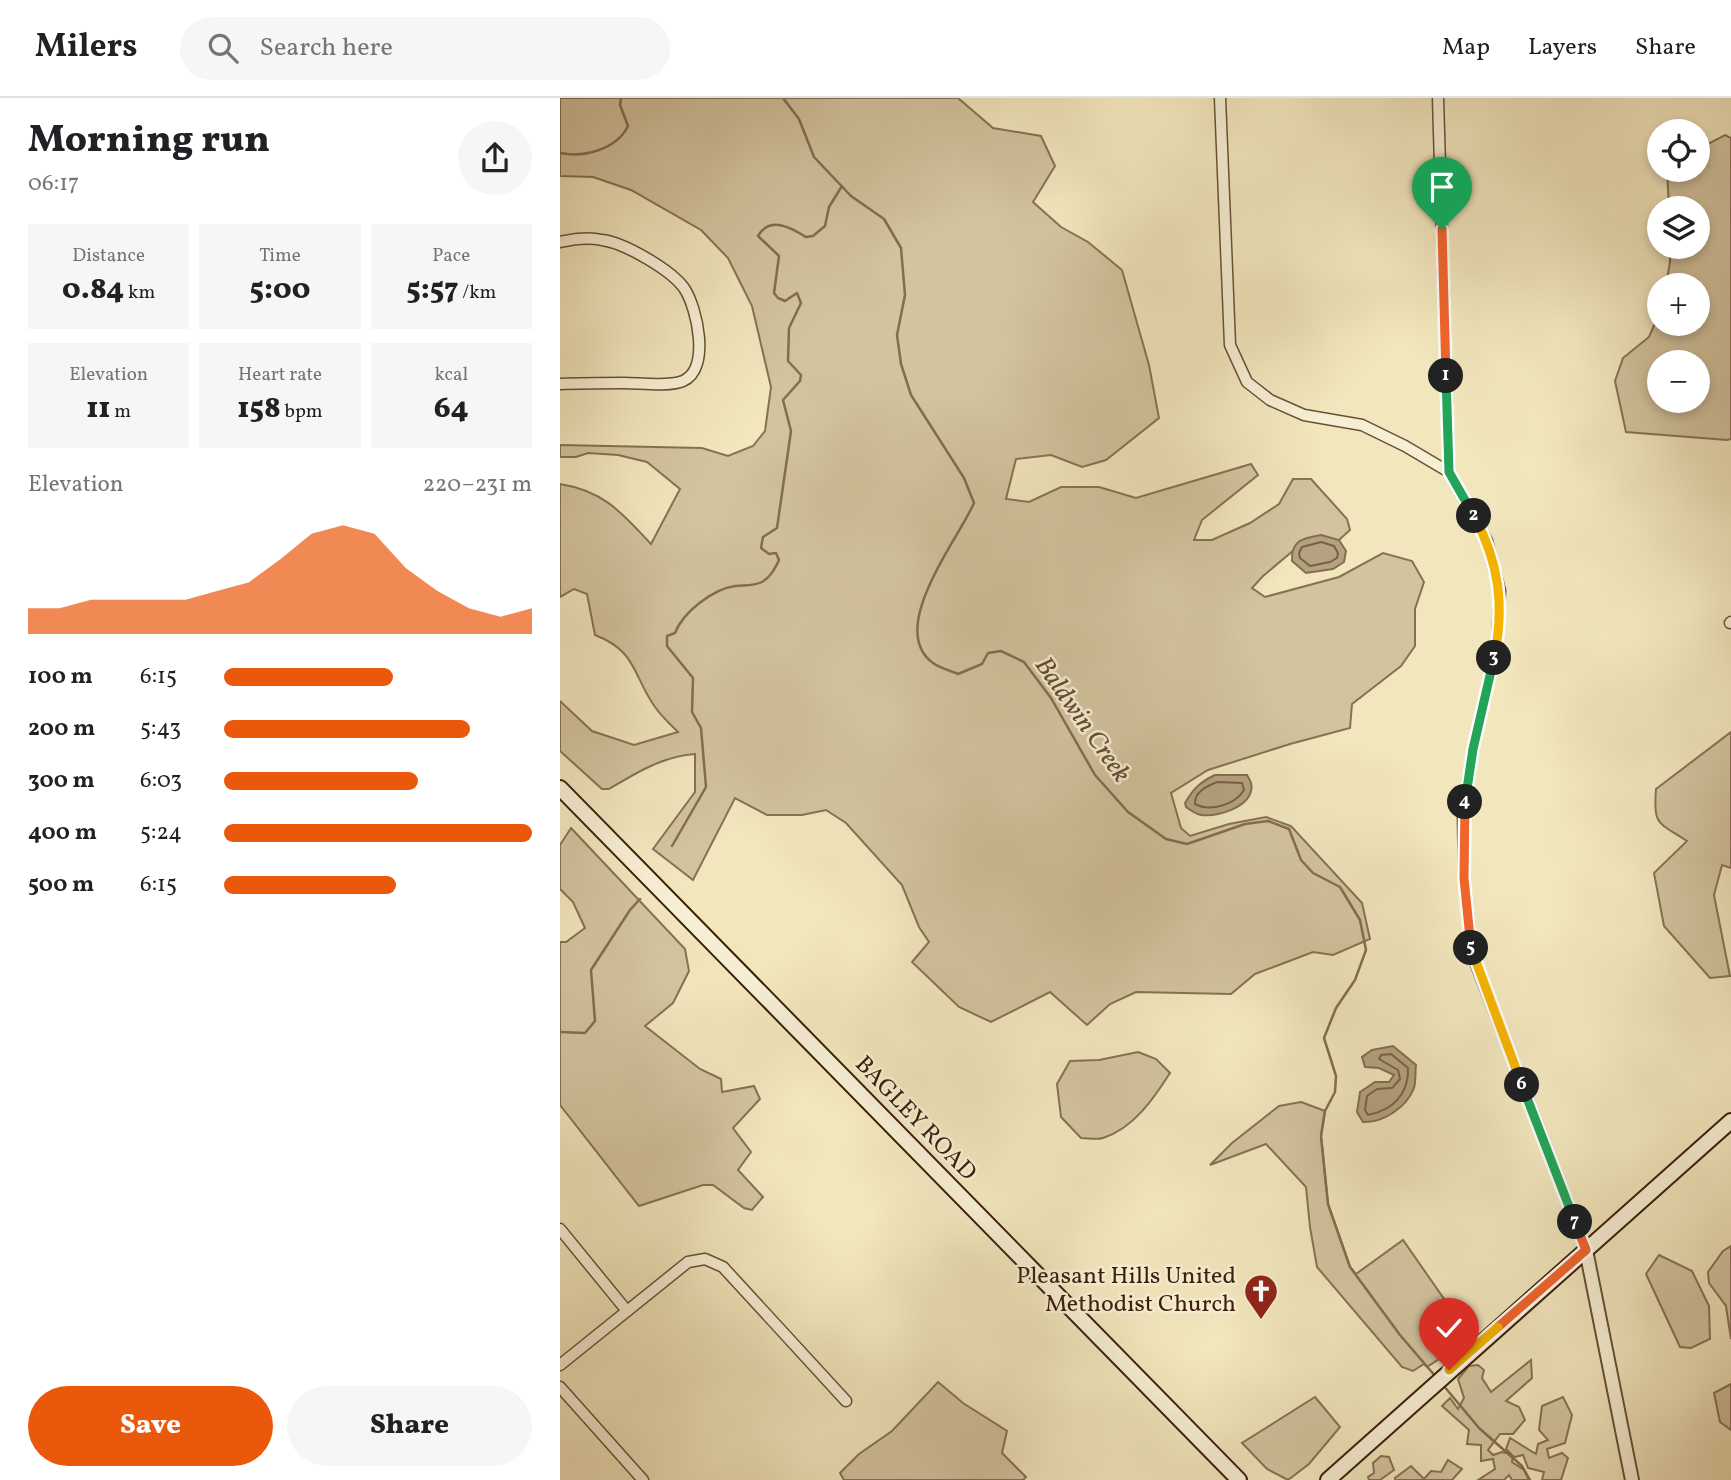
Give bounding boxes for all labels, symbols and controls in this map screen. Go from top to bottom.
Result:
search box [180,17,670,80]
text: Milers [35,25,138,71]
icon: search [204,29,242,67]
text: Search here [260,30,393,66]
text: Map [1442,31,1490,65]
text: Layers [1528,31,1597,65]
text: Share [1635,31,1696,65]
text: Morning run [28,115,270,168]
map controls [1647,119,1710,413]
button: locate [1647,119,1710,182]
button: share [458,121,532,195]
pin [1412,157,1472,229]
text: 06:17 [28,168,79,200]
icon: arrive [1423,168,1461,206]
button: layers [1647,196,1710,259]
text: Distance [72,243,145,269]
text: Time [259,243,301,269]
text: Pace [432,243,470,269]
text: 0.84 [62,269,124,311]
text: 5:00 [249,269,311,311]
text: 5:57 [406,269,458,311]
button: + [1647,273,1710,336]
text: km [124,280,155,306]
text: /km [458,280,496,306]
button: − [1647,350,1710,413]
pin: 1 [1428,358,1463,394]
text: Elevation [69,362,148,388]
text: Heart rate [238,362,322,388]
text: kcal [434,362,468,388]
text: 1 [1442,362,1449,388]
text: 11 [86,388,111,430]
text: 158 [237,388,281,430]
text: 64 [434,388,469,430]
text: m [111,399,131,425]
text: bpm [281,399,323,425]
text: Elevation [28,469,124,501]
text: 220–231 m [423,469,532,501]
pin: 2 [1457,498,1492,534]
text: 2 [1469,502,1478,528]
pin: 3 [1476,640,1511,676]
text: 3 [1489,644,1498,670]
water label: Baldwin Creek [1025,650,1139,790]
text: 100 m [28,661,93,693]
text: 6:15 [140,661,177,693]
text: 200 m [28,713,95,745]
text: 5:43 [140,713,181,745]
text: 300 m [28,765,95,797]
text: 6:03 [140,765,182,797]
pin: 4 [1448,784,1482,820]
text: 4 [1459,788,1470,814]
text: 400 m [28,817,97,849]
text: 5:24 [140,817,182,849]
text: 500 m [28,869,94,901]
text: 6:15 [140,869,177,901]
pin: 5 [1454,930,1488,966]
text: 5 [1466,934,1475,960]
street label: BAGLEY ROAD [846,1049,984,1189]
pin: 6 [1504,1068,1539,1102]
text: 6 [1516,1071,1527,1097]
pin: 7 [1558,1204,1592,1240]
text: 7 [1570,1208,1579,1234]
place label: Pleasant Hills United Methodist Church [1016,1260,1236,1322]
church icon: Pleasant Hills United Methodist Church [1242,1272,1280,1321]
pin [1419,1298,1479,1370]
icon: check [1430,1309,1468,1347]
button: Save [28,1386,273,1466]
button: Share [287,1386,532,1466]

